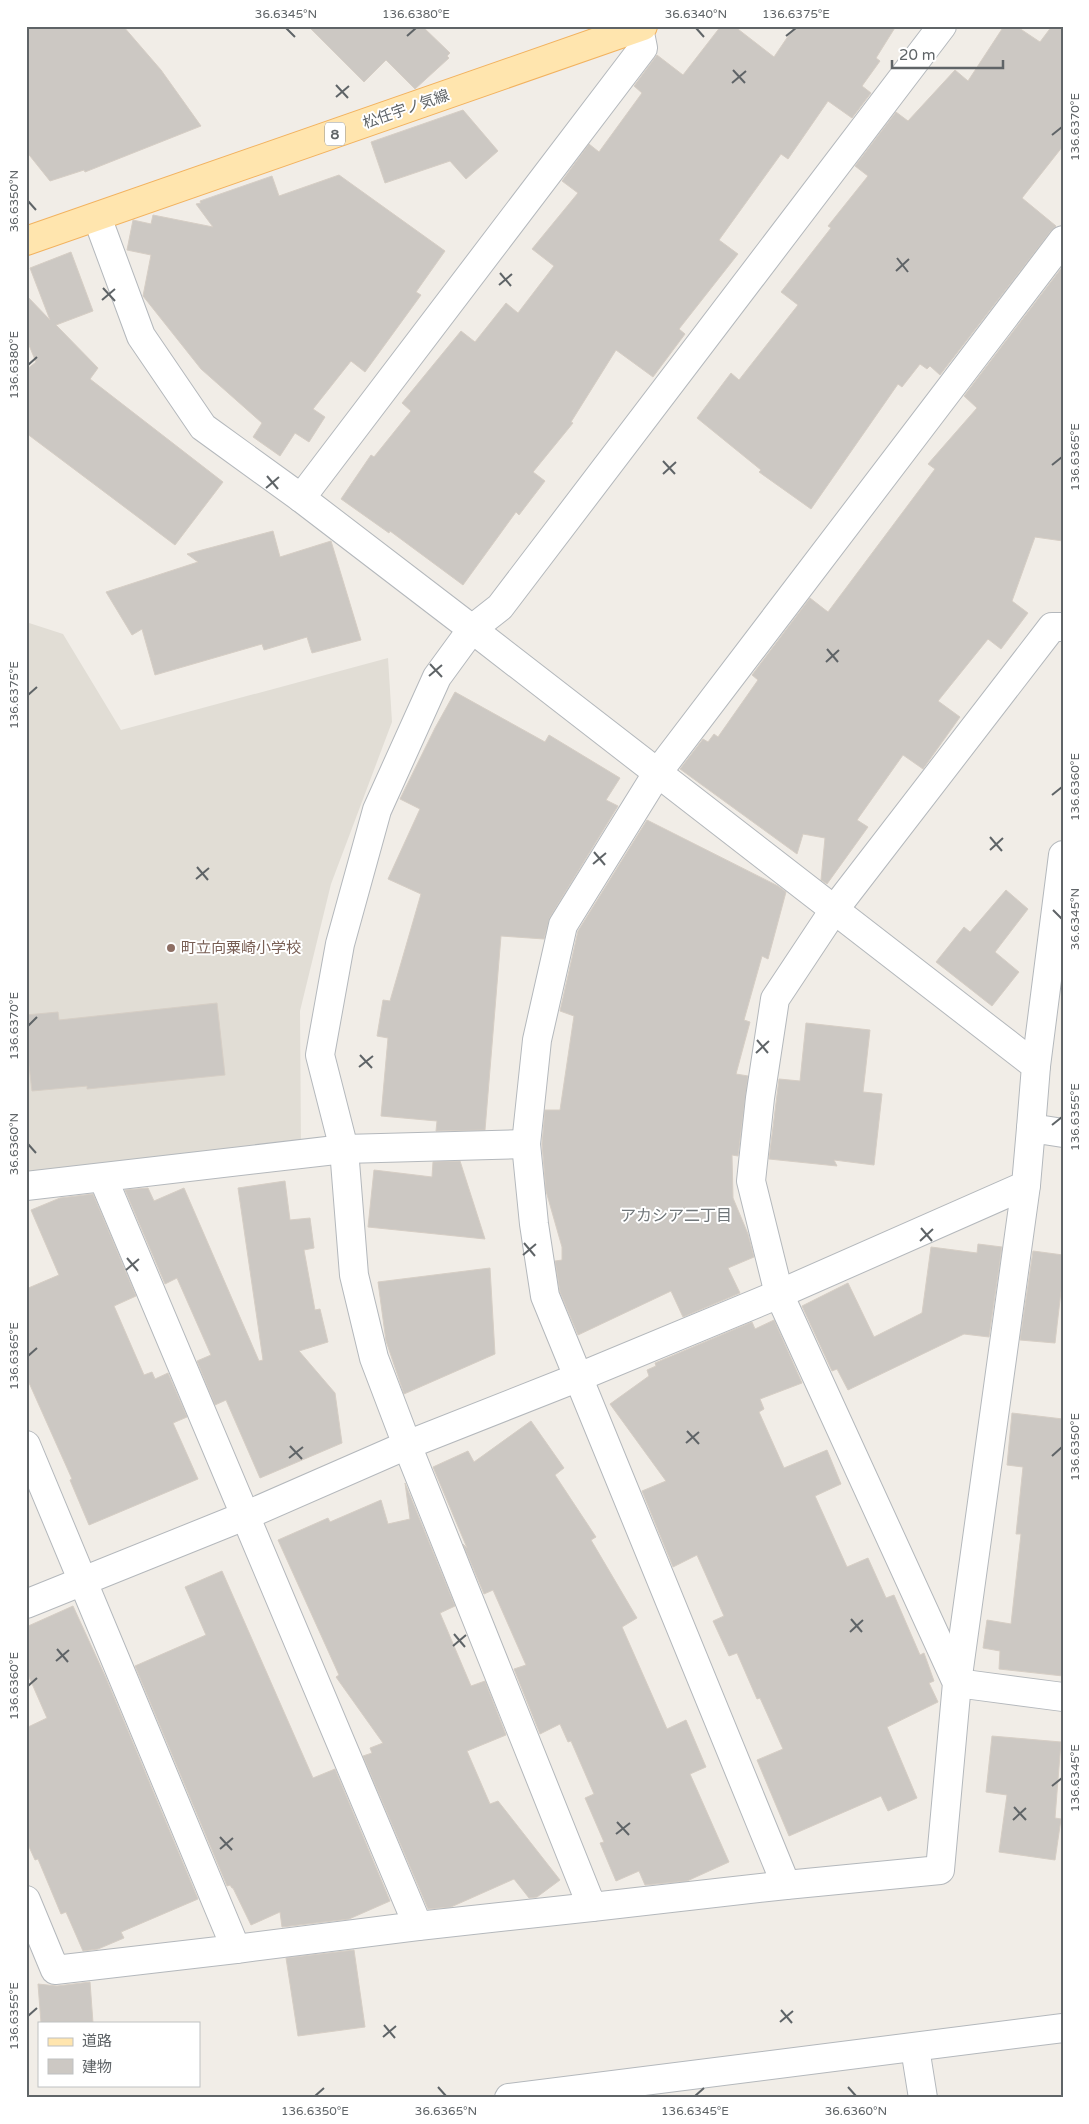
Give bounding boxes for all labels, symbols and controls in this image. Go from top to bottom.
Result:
text: 36.6345°N [255,7,317,21]
text: 136.6380°E [382,7,450,21]
text: 36.6340°N [665,7,727,21]
text: 136.6375°E [762,7,830,21]
scale bar [892,38,1003,70]
text: 20 m [899,46,936,64]
street label: 松任宇ノ気線 [361,86,451,132]
text: 136.6370°E [1068,93,1082,161]
road number: 8 [325,122,345,146]
text: 36.6350°N [7,170,21,232]
text: 136.6380°E [7,331,21,399]
text: 136.6365°E [1068,423,1082,491]
text: 136.6375°E [7,661,21,729]
text: 136.6360°E [1068,753,1082,821]
text: 36.6345°N [1068,888,1082,950]
place label: 町立向粟崎小学校 [181,939,301,957]
marker: 町立向粟崎小学校 [165,942,177,954]
text: 136.6370°E [7,992,21,1060]
text: 136.6355°E [1068,1083,1082,1151]
text: 36.6360°N [7,1113,21,1175]
district label: アカシア二丁目 [620,1206,732,1226]
text: 136.6365°E [7,1322,21,1390]
text: 136.6350°E [1068,1413,1082,1481]
text: 136.6360°E [7,1652,21,1720]
text: 136.6345°E [1068,1744,1082,1812]
text: 136.6355°E [7,1982,21,2050]
legend [38,2022,200,2086]
text: 道路 [82,2032,112,2050]
text: 建物 [82,2058,112,2076]
text: 136.6350°E [281,2104,349,2118]
text: 36.6365°N [415,2104,477,2118]
text: 136.6345°E [661,2104,729,2118]
text: 36.6360°N [825,2104,887,2118]

